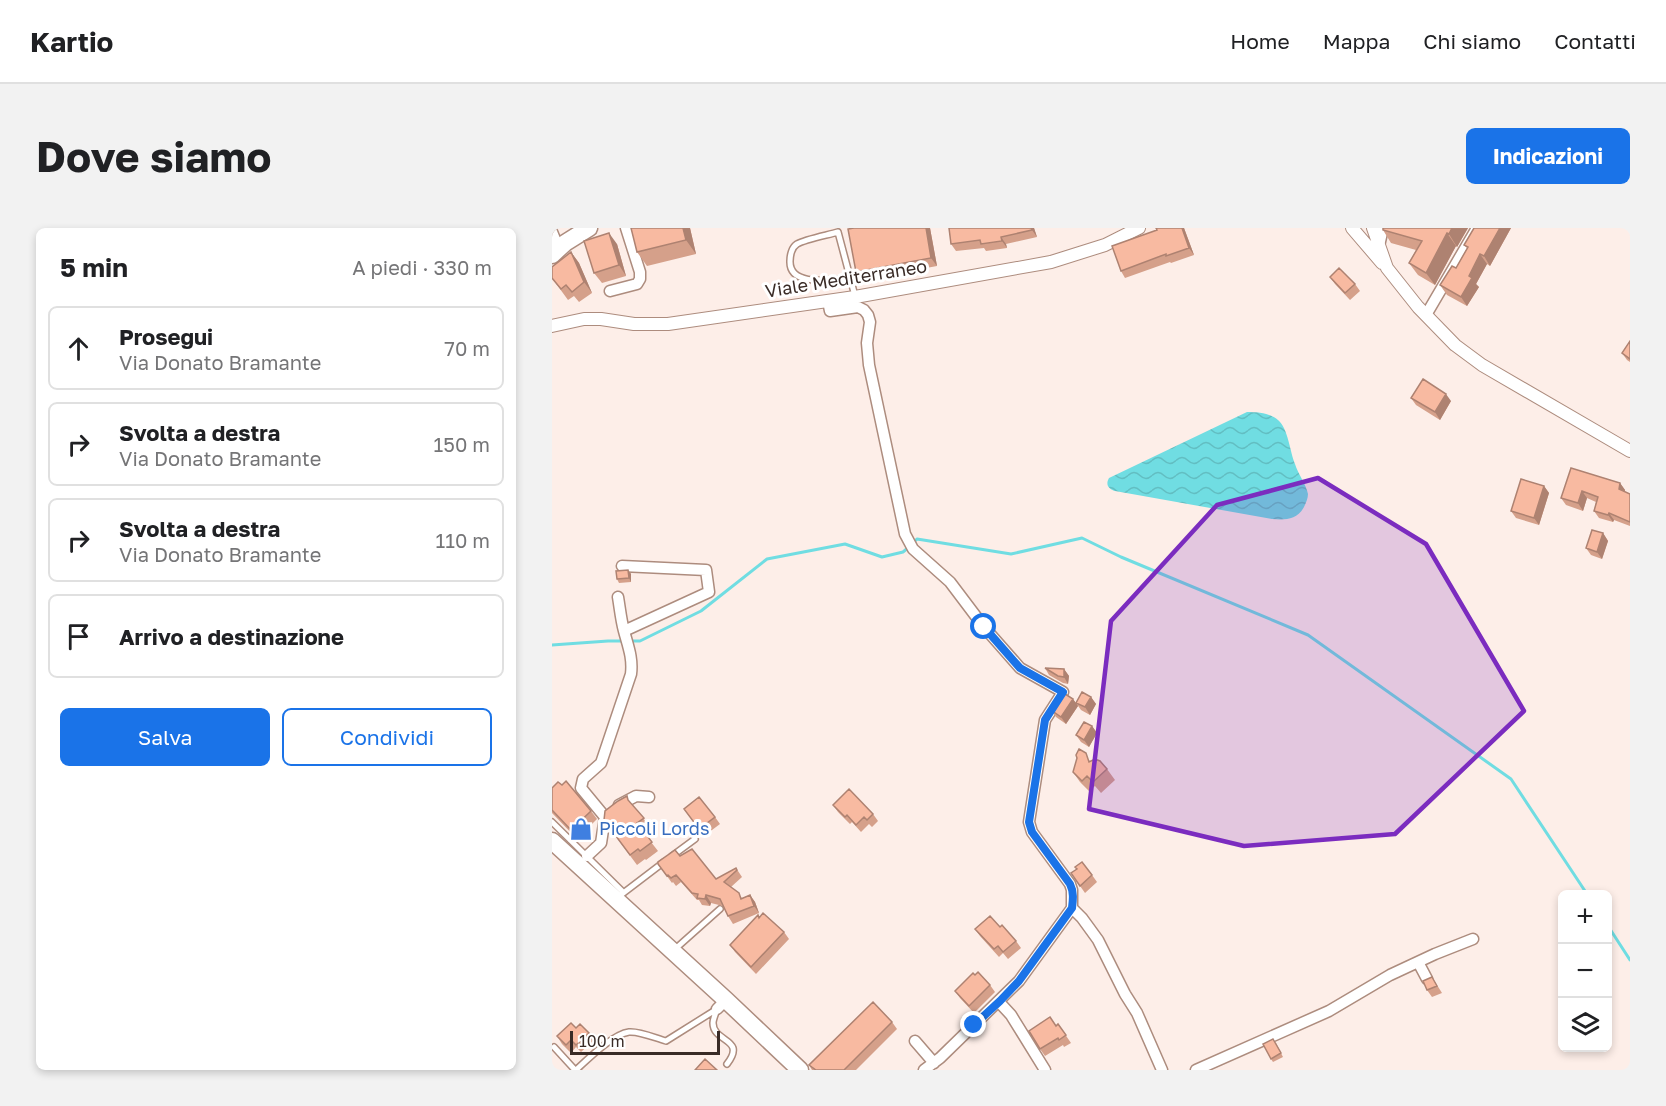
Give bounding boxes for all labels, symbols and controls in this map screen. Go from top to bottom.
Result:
text: Kartio [30,25,113,58]
text: Home [1230,28,1290,54]
text: Mappa [1323,28,1390,54]
text: Chi siamo [1423,28,1521,54]
text: Contatti [1554,28,1636,54]
button: Indicazioni [1466,128,1630,184]
text: Dove siamo [36,131,271,181]
text: 5 min [60,252,128,283]
street label: Viale Mediterraneo [763,254,928,302]
text: A piedi · 330 m [352,255,492,279]
text: Prosegui [119,323,213,350]
icon: ahead [62,332,95,365]
text: 70 m [444,336,490,360]
text: Via Donato Bramante [119,350,321,374]
text: Svolta a destra [119,419,280,446]
icon: right [62,428,95,461]
text: 150 m [434,432,490,456]
text: Via Donato Bramante [119,446,321,470]
text: Svolta a destra [119,515,280,542]
icon: right [62,524,95,557]
text: 110 m [436,528,490,552]
text: Via Donato Bramante [119,542,321,566]
route start [970,613,996,639]
icon: arrive [62,620,95,653]
text: Arrivo a destinazione [119,623,344,650]
button: Salva [60,708,270,766]
button: Condividi [282,708,492,766]
shop icon: Piccoli Lords [568,816,594,842]
place label: Piccoli Lords [599,817,709,839]
map controls [1558,890,1612,1052]
button: + [1558,890,1612,944]
button: − [1558,944,1612,998]
button: layers [1558,998,1612,1052]
route end [960,1011,986,1037]
scale bar [570,1028,720,1056]
text: 100 m [579,1031,625,1051]

